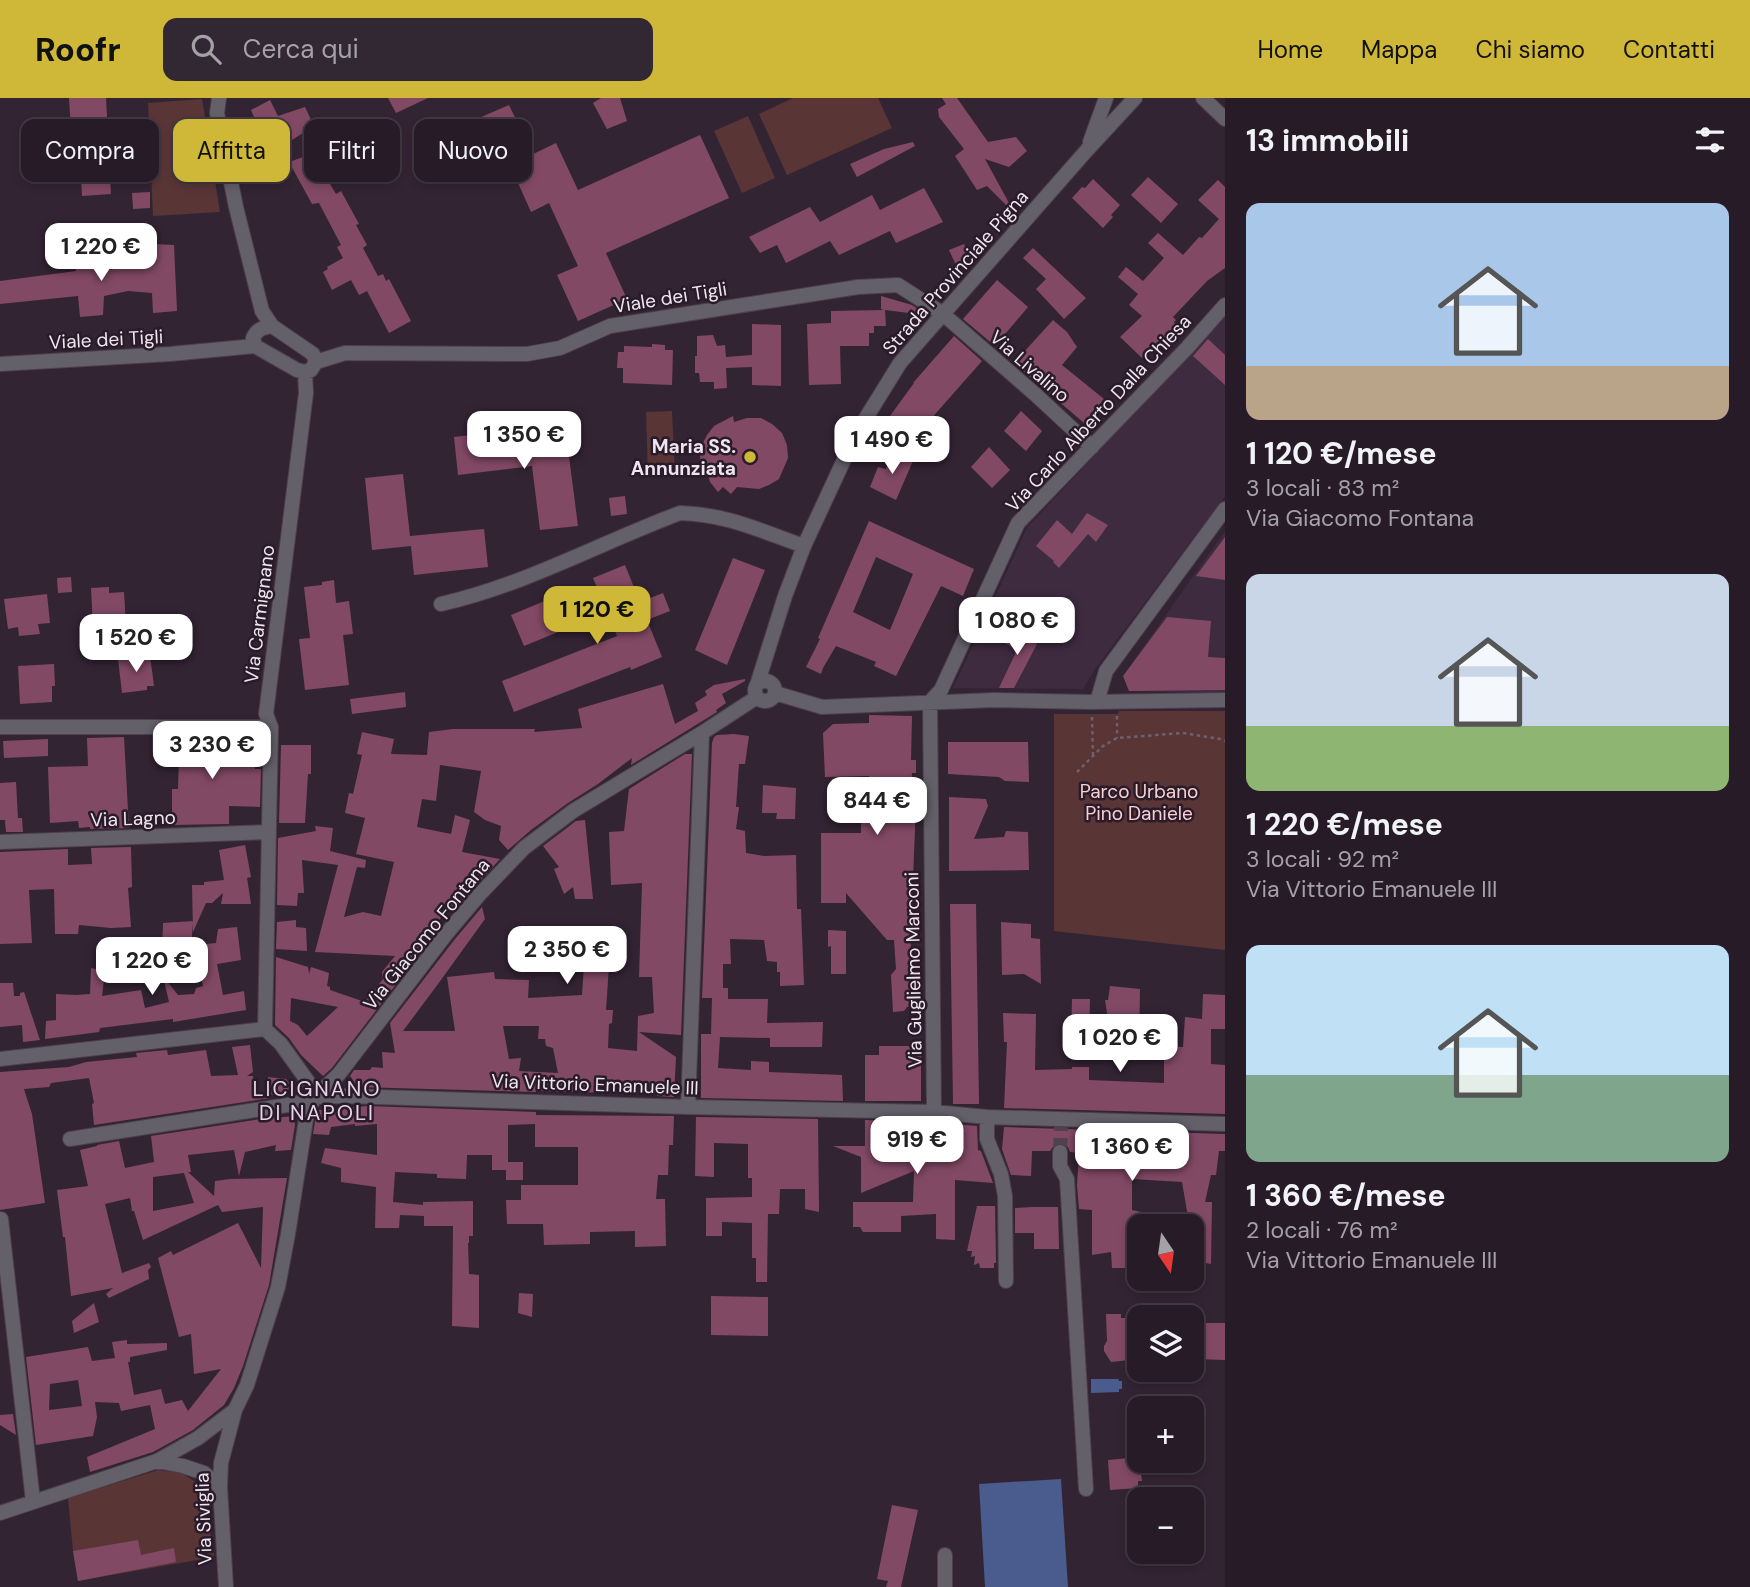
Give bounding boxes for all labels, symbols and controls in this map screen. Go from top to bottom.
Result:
search box [163,18,653,81]
text: Roofr [35,28,121,71]
icon: search [187,30,225,68]
text: Cerca qui [243,32,359,66]
text: Home [1257,34,1323,65]
text: Mappa [1361,34,1437,65]
text: Chi siamo [1475,34,1585,65]
text: Contatti [1623,34,1715,65]
chip: Compra [21,119,159,182]
chip: Affitta [173,119,290,182]
chip: Filtri [304,119,400,182]
chip: Nuovo [414,119,532,182]
text: 13 immobili [1246,121,1409,160]
icon: filters [1691,121,1729,159]
street label: Strada Provinciale Pigna [877,185,1034,360]
pin: 1 220 € [36,223,166,283]
text: 1 220 € [61,231,141,261]
icon: home [1425,248,1551,374]
street label: Viale dei Tigli [612,276,729,319]
street label: Via Carlo Alberto Dalla Chiesa [1000,309,1197,517]
street label: Viale dei Tigli [48,324,164,355]
street label: Via Livalino [984,325,1075,408]
pin: 1 350 € [459,412,589,471]
pin: 1 490 € [827,416,957,476]
text: 1 350 € [483,419,565,449]
text: 1 490 € [850,424,934,454]
place label: Maria SS. Annunziata [631,434,736,481]
text: 1 120 €/mese [1246,434,1437,473]
marker: Maria SS. Annunziata [742,449,758,465]
text: 3 locali · 83 m² [1246,473,1399,503]
text: Via Giacomo Fontana [1246,503,1474,533]
street label: Via Carmignano [239,543,280,685]
pin: 1 120 € [532,587,662,646]
text: 1 120 € [559,594,635,624]
pin: 1 080 € [952,598,1082,657]
text: 1 080 € [975,605,1059,635]
pin: 1 520 € [71,614,201,674]
icon: home [1425,619,1551,745]
text: 1 520 € [96,622,176,652]
pin: 3 230 € [147,722,277,781]
text: 3 230 € [169,729,255,759]
pin: 844 € [828,778,926,837]
park label: Parco Urbano Pino Daniele [1080,779,1198,826]
text: 844 € [843,785,911,815]
street label: Via Lagno [90,805,176,832]
text: 1 220 €/mese [1246,805,1443,844]
text: 3 locali · 92 m² [1246,844,1399,874]
street label: Via Giacomo Fontana [357,853,495,1015]
street label: Via Guglielmo Marconi [899,872,928,1068]
text: Via Vittorio Emanuele III [1246,874,1497,904]
pin: 2 350 € [502,926,632,986]
text: 2 350 € [524,934,610,964]
pin: 1 220 € [87,937,217,997]
text: 1 220 € [112,945,192,975]
icon: home [1425,990,1551,1116]
pin: 1 020 € [1055,1014,1185,1074]
text: 1 020 € [1079,1022,1161,1052]
street label: Via Vittorio Emanuele III [491,1068,699,1101]
district label: LICIGNANO DI NAPOLI [252,1075,382,1127]
pin: 919 € [868,1116,966,1176]
text: 919 € [887,1124,948,1154]
pin: 1 360 € [1067,1124,1197,1183]
text: 1 360 € [1091,1131,1173,1161]
text: 1 360 €/mese [1246,1176,1446,1215]
north arrow [1127,1214,1204,1292]
map controls [1127,1214,1204,1564]
text: 2 locali · 76 m² [1246,1215,1398,1245]
text: Via Vittorio Emanuele III [1246,1245,1497,1275]
button: layers [1127,1305,1204,1382]
button: + [1127,1396,1204,1473]
street label: Via Siviglia [189,1472,218,1566]
button: − [1127,1487,1204,1564]

